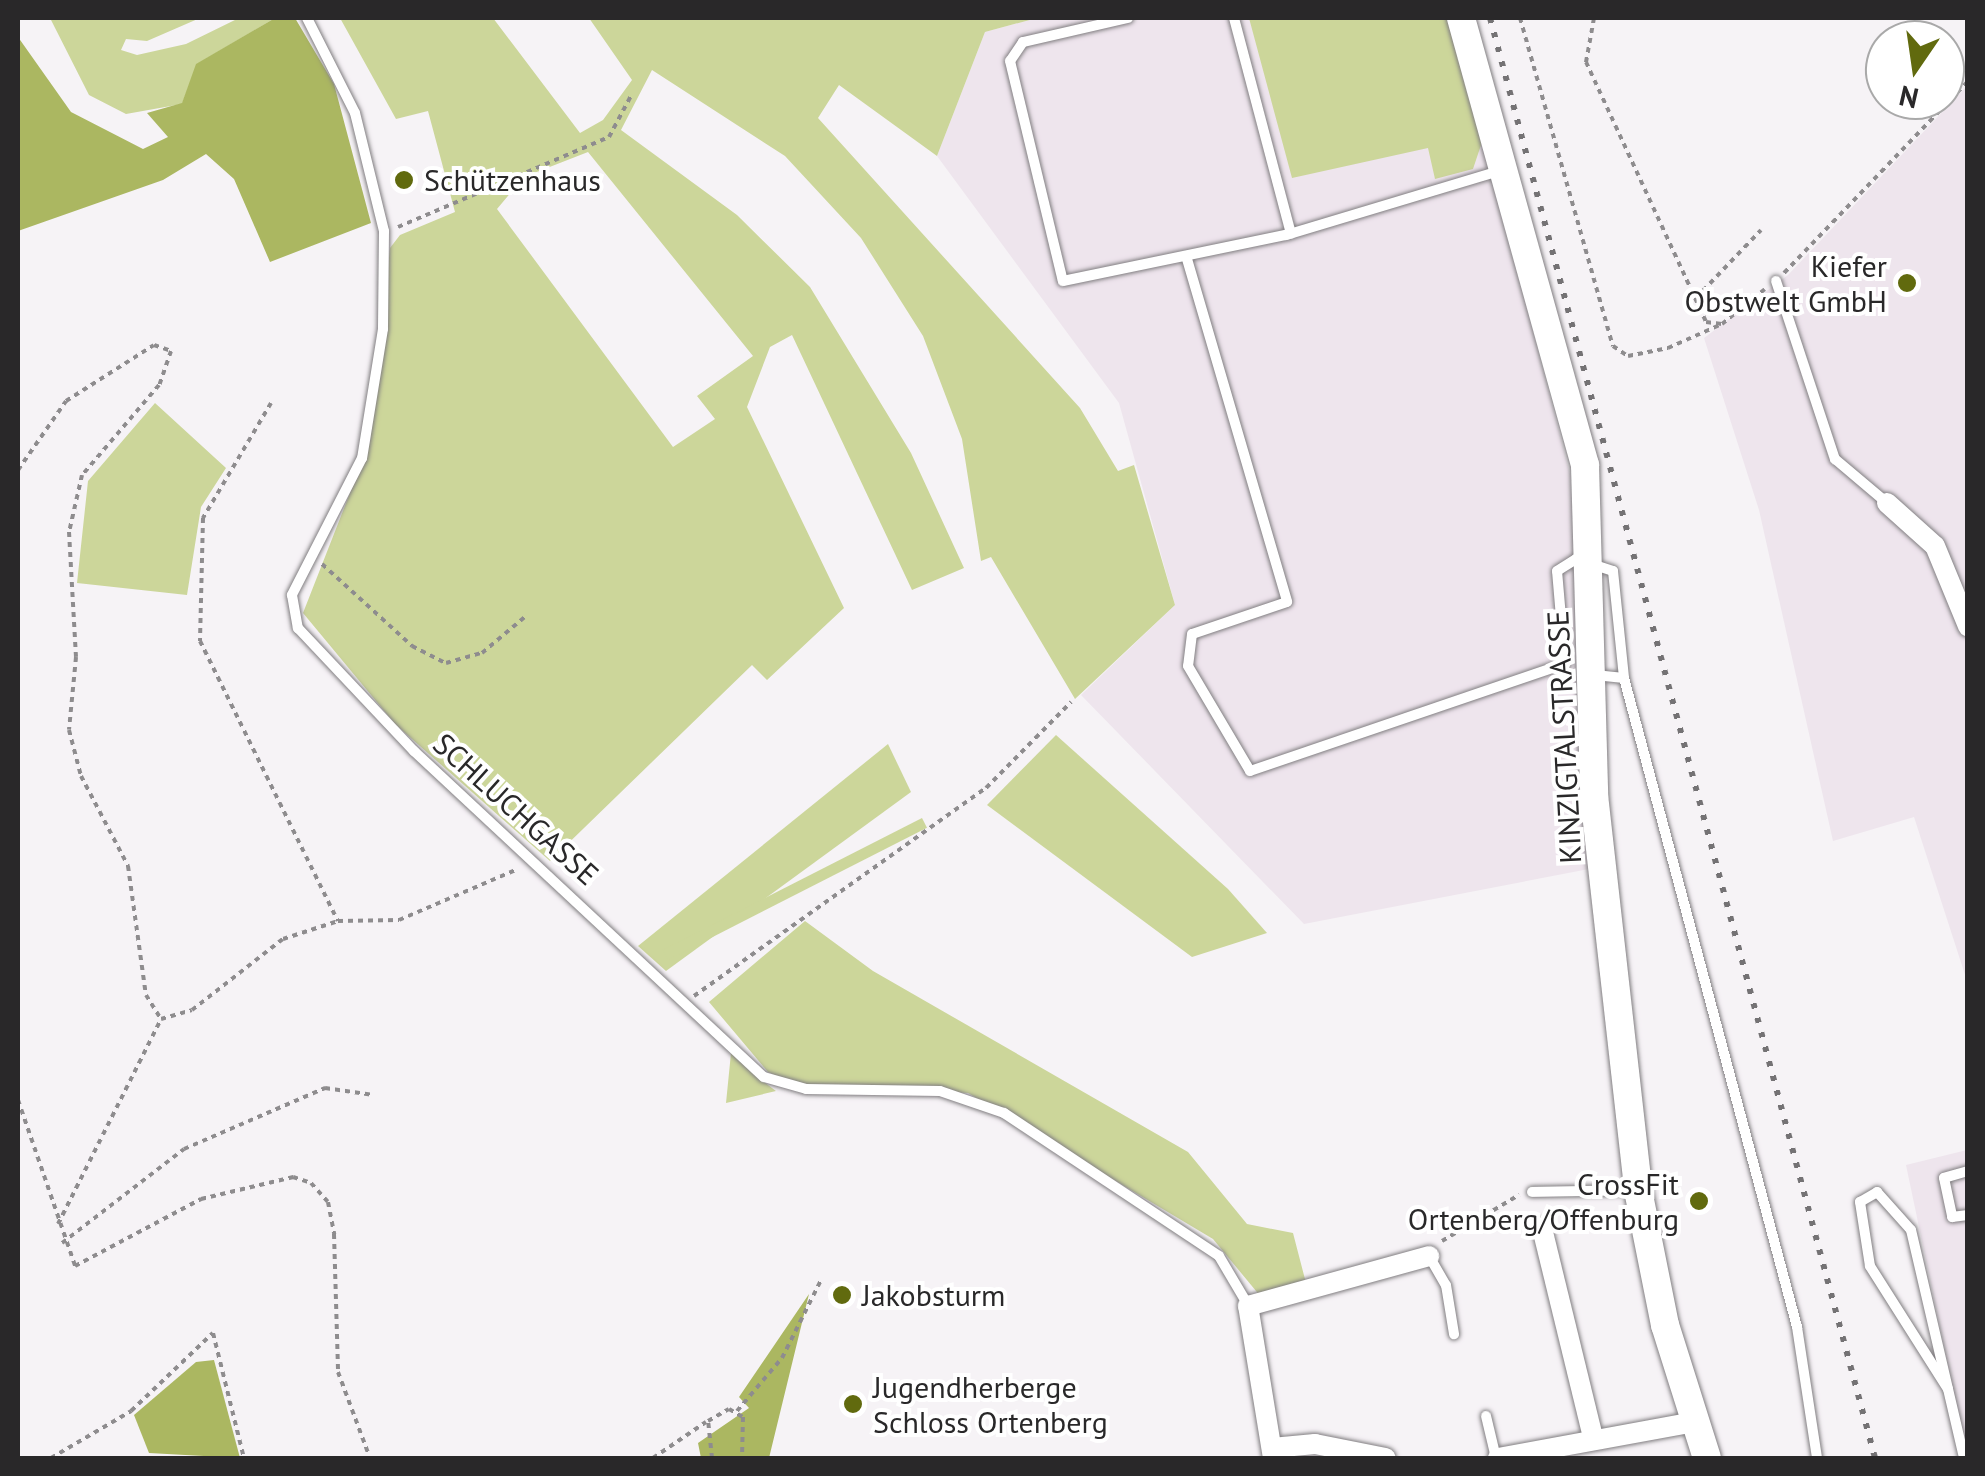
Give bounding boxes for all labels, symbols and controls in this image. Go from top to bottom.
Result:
north arrow [1865,20,1965,120]
text: N [1895,78,1922,118]
place label: Schützenhaus [424,162,601,198]
marker: Schützenhaus [393,169,415,191]
place label: Kiefer Obstwelt GmbH [1685,248,1887,318]
marker: Kiefer Obstwelt GmbH [1896,272,1918,294]
street label: KINZIGTALSTRASSE [1539,609,1589,865]
street label: SCHLUCHGASSE [426,726,606,892]
place label: CrossFit Ortenberg/Offenburg [1408,1166,1679,1236]
marker: CrossFit Ortenberg/Offenburg [1688,1190,1710,1212]
place label: Jakobsturm [862,1277,1005,1313]
marker: Jakobsturm [831,1284,853,1306]
place label: Jugendherberge Schloss Ortenberg [873,1369,1108,1440]
marker: Jugendherberge Schloss Ortenberg [842,1393,864,1415]

